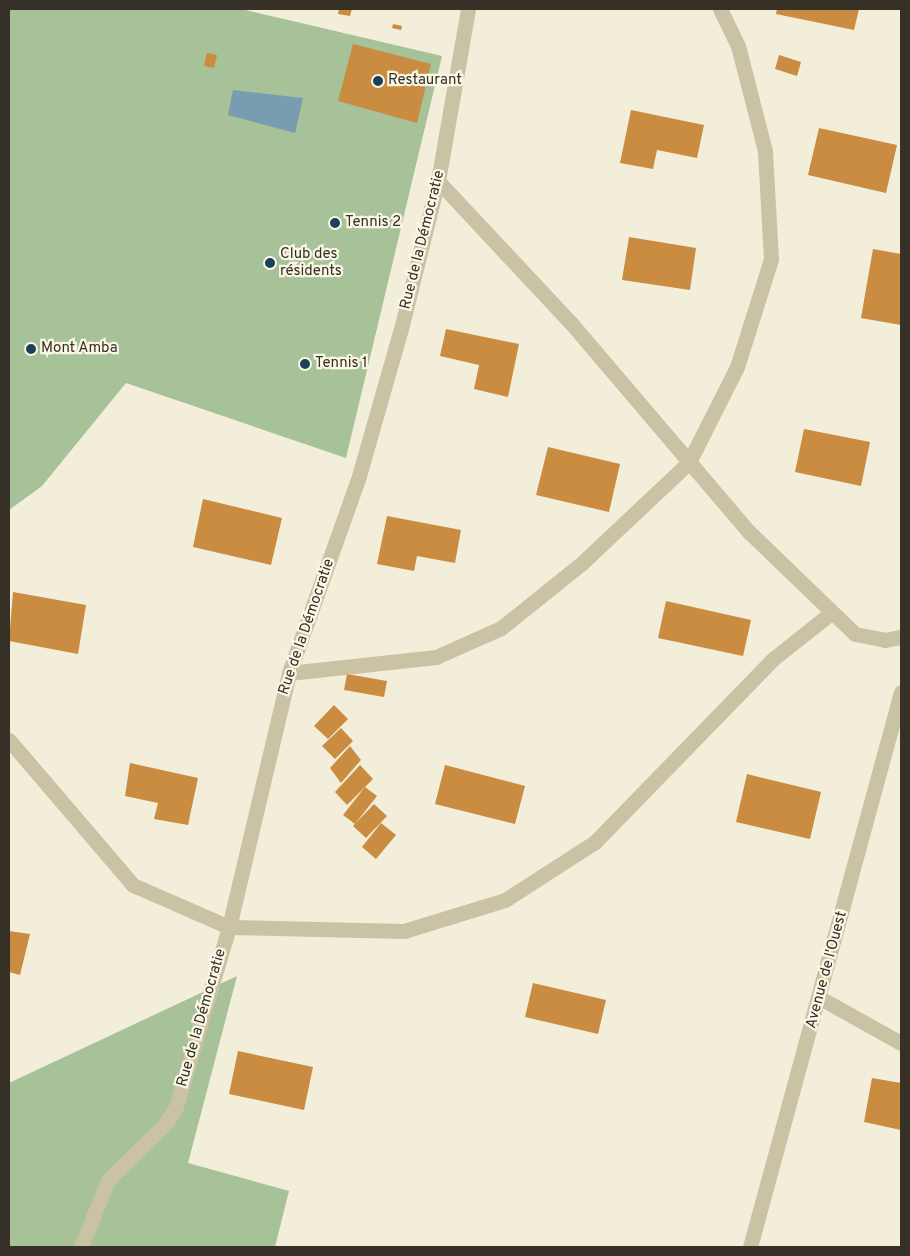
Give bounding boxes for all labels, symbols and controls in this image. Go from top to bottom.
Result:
place label: Restaurant [388,72,462,90]
marker: Restaurant [372,75,384,87]
street label: Rue de la Démocratie [397,169,449,311]
place label: Tennis 2 [345,214,401,232]
marker: Tennis 2 [329,217,341,229]
place label: Club des résidents [280,245,342,280]
marker: Club des résidents [264,257,276,269]
place label: Mont Amba [41,340,118,358]
marker: Mont Amba [25,343,37,355]
place label: Tennis 1 [315,355,368,373]
marker: Tennis 1 [299,358,311,370]
street label: Rue de la Démocratie [275,557,339,697]
street label: Avenue de l'Ouest [803,909,851,1031]
street label: Rue de la Démocratie [174,947,230,1089]

